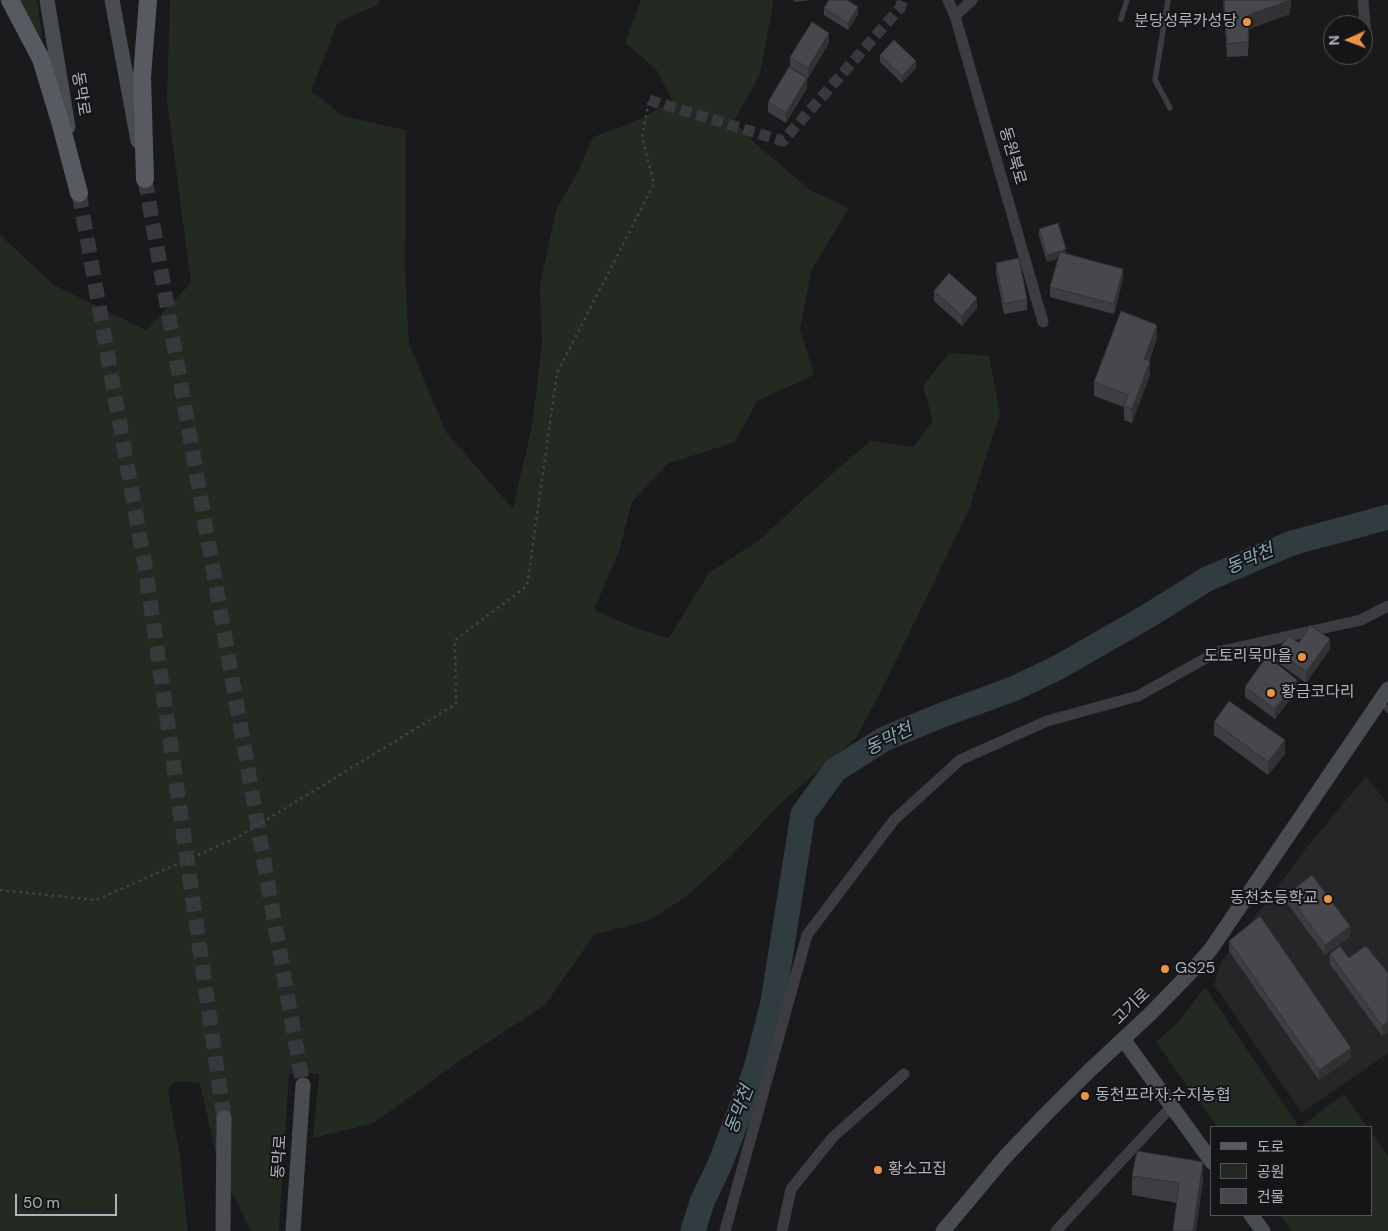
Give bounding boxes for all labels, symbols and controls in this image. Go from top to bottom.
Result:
place label: 분당성루카성당 [1134,12,1237,32]
north arrow [1323,15,1373,65]
marker: 분당성루카성당 [1241,16,1253,28]
text: N [1325,35,1343,46]
street label: 동막로 [67,71,93,117]
street label: 동원북로 [995,125,1029,187]
water label: 동막천 [1223,540,1277,580]
place label: 도토리묵마을 [1204,647,1292,667]
marker: 도토리묵마을 [1296,651,1308,663]
place label: 황금코다리 [1281,683,1355,703]
marker: 황금코다리 [1265,687,1277,699]
water label: 동막천 [862,719,916,761]
place label: 동천초등학교 [1230,889,1318,909]
marker: 동천초등학교 [1322,893,1334,905]
place label: GS25 [1175,959,1215,979]
marker: GS25 [1159,963,1171,975]
street label: 고기로 [1109,985,1155,1029]
water label: 동막천 [721,1083,759,1137]
place label: 동천프라자.수지농협 [1095,1086,1231,1106]
marker: 동천프라자.수지농협 [1079,1090,1091,1102]
legend [1210,1126,1373,1216]
street label: 동막로 [269,1134,291,1180]
text: 도로 [1257,1137,1285,1157]
place label: 황소고집 [888,1160,947,1180]
text: 공원 [1257,1162,1285,1182]
marker: 황소고집 [872,1164,884,1176]
scale bar [18,1184,120,1216]
text: 건물 [1257,1187,1285,1207]
text: 50 m [23,1193,60,1213]

